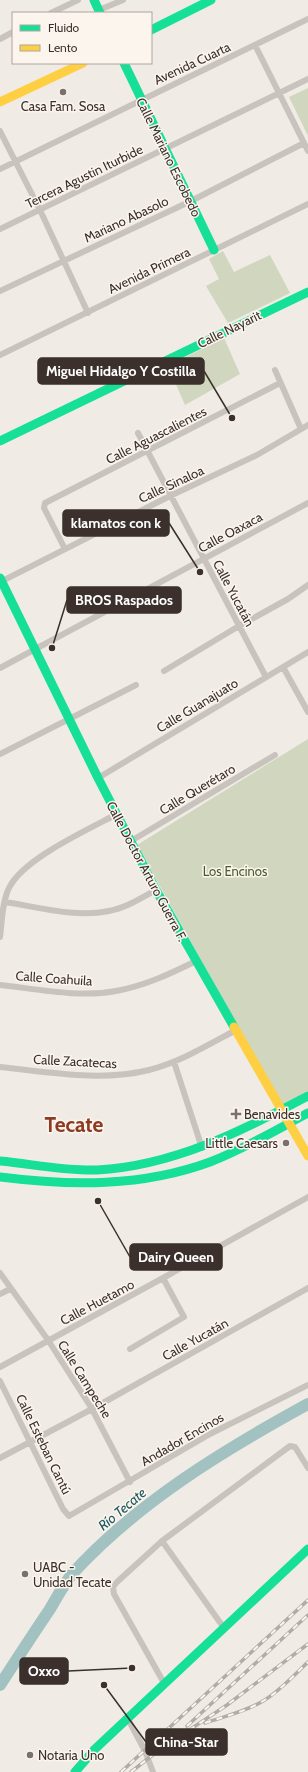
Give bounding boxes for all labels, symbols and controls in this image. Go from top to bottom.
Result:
legend [12,12,152,64]
text: Fluido [48,20,80,35]
street label: Avenida Cuarta [151,38,233,88]
text: Lento [48,40,78,55]
marker: Casa Fam. Sosa [58,87,68,97]
street label: Calle Mariano Escobedo [133,95,205,219]
place label: Casa Fam. Sosa [21,98,106,114]
street label: Tercera Agustin Iturbide [23,141,146,211]
street label: Mariano Abasolo [81,192,171,246]
street label: Avenida Primera [105,243,193,297]
street label: Calle Nayarit [195,306,264,351]
callout: Miguel Hidalgo Y Costilla [38,358,204,384]
text: Miguel Hidalgo Y Costilla [46,362,196,380]
street label: Calle Aguascalientes [103,402,210,467]
street label: Calle Sinaloa [136,462,207,506]
street label: Calle Oaxaca [195,508,266,556]
callout: klamatos con k [63,510,169,536]
text: klamatos con k [71,514,161,532]
street label: Calle Yucatán [210,557,258,629]
callout: BROS Raspados [67,587,181,613]
text: BROS Raspados [75,591,173,609]
street label: Calle Guanajuato [153,674,241,736]
street label: Calle Querétaro [156,760,238,818]
street label: Calle Doctor Arturo Guerra F. [103,798,191,944]
park label: Los Encinos [203,863,268,879]
street label: Calle Coahuila [15,967,94,989]
street label: Calle Zacatecas [33,1051,118,1071]
place label: Benavides [244,1106,301,1122]
marker: Benavides [231,1109,241,1119]
district label: Tecate [45,1112,104,1137]
place label: Little Caesars [205,1135,279,1151]
marker: Little Caesars [281,1138,291,1148]
callout: Dairy Queen [130,1244,222,1270]
text: Dairy Queen [138,1248,214,1266]
street label: Calle Huetamo [57,1276,137,1328]
street label: Calle Yucatán [159,1314,231,1364]
street label: Calle Campeche [55,1337,116,1421]
street label: Calle Esteban Cantú [13,1391,75,1497]
street label: Andador Encinos [138,1409,227,1469]
water label: Río Tecate [94,1483,150,1534]
place label: UABC - Unidad Tecate [33,1559,112,1590]
marker: UABC - Unidad Tecate [20,1569,30,1579]
callout: Oxxo [20,1658,68,1684]
text: Oxxo [28,1662,60,1680]
callout: China-Star [146,1729,227,1755]
text: China-Star [154,1733,219,1751]
place label: Notaria Uno [38,1747,104,1763]
marker: Notaria Uno [25,1750,35,1760]

